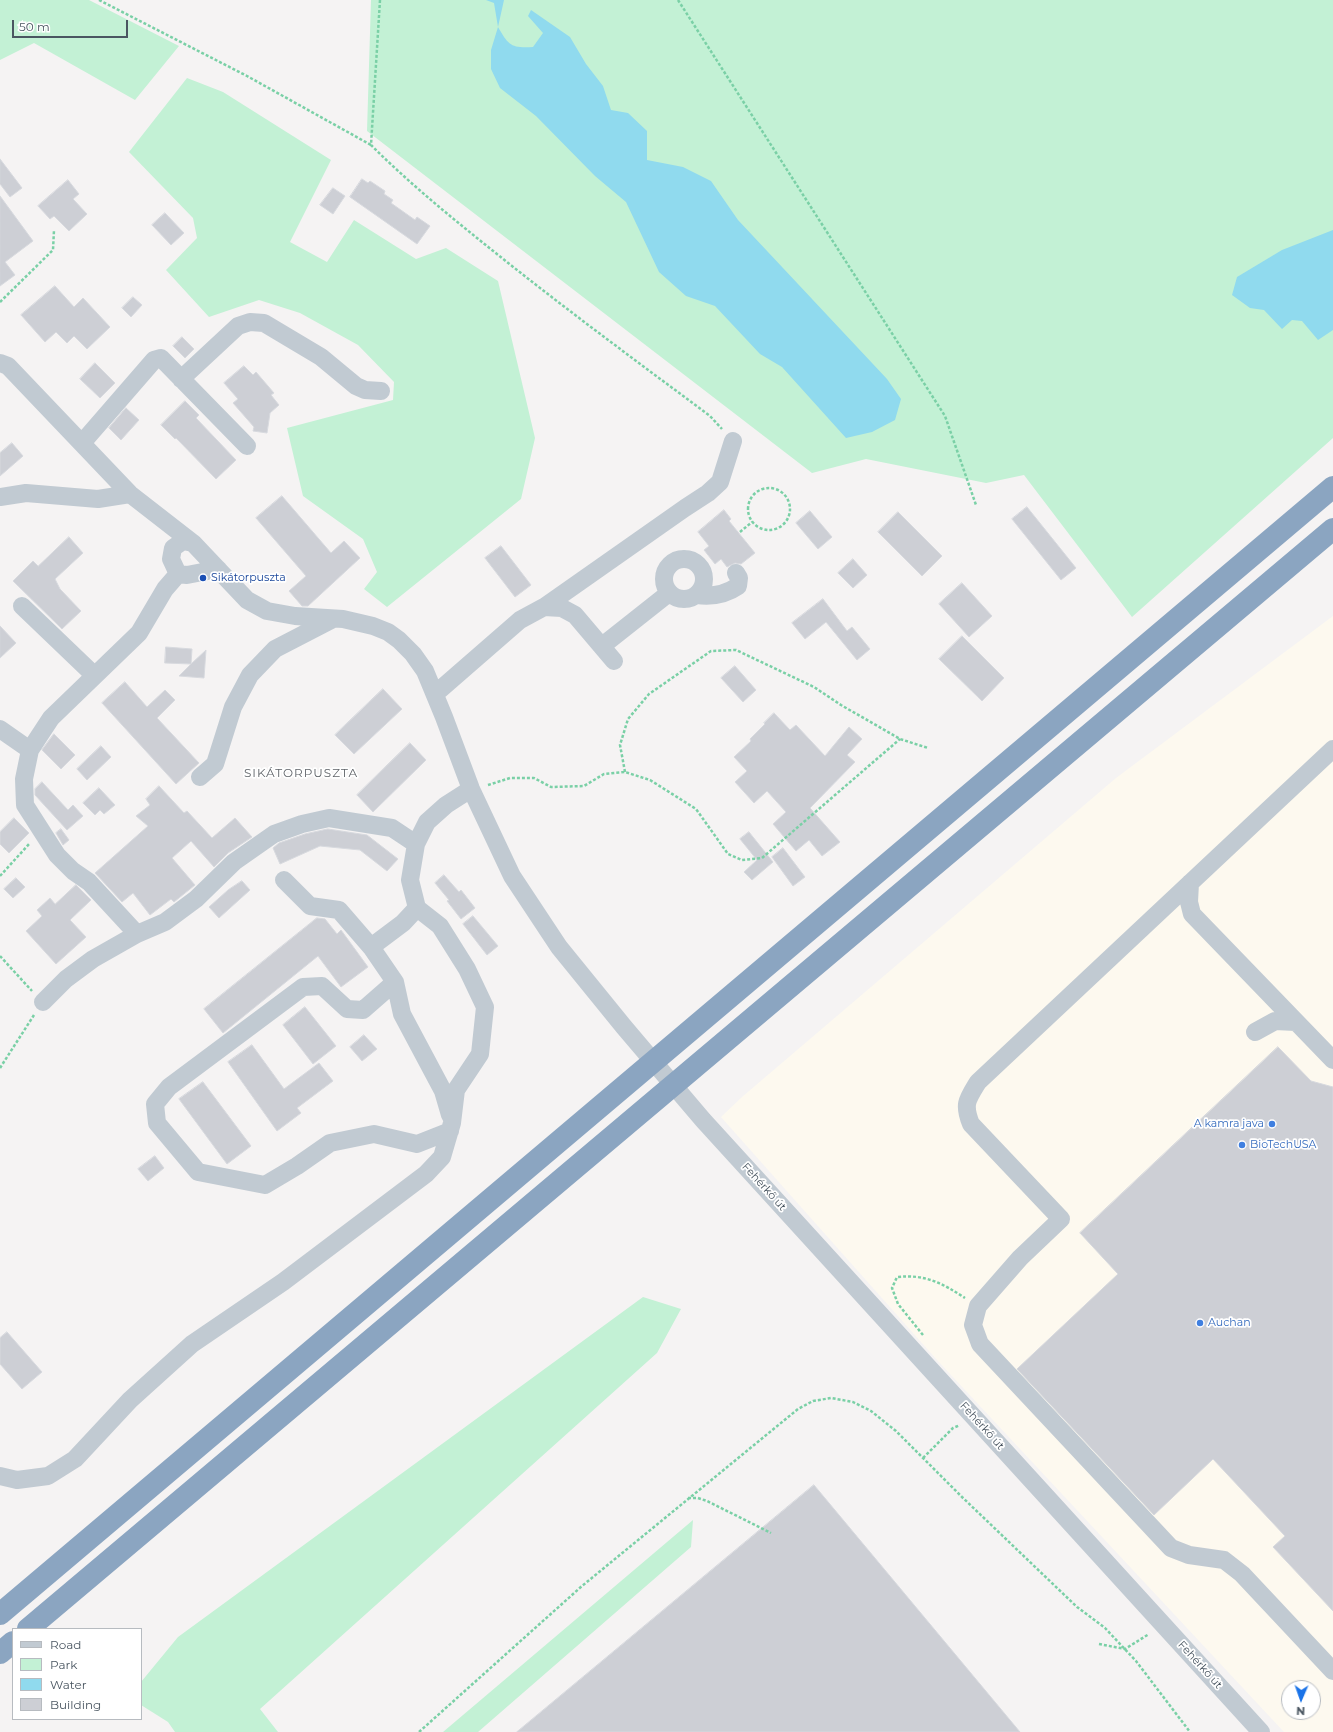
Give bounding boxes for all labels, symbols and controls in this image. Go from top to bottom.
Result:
scale bar [14,12,130,38]
text: 50 m [19,19,50,34]
place label: Sikátorpuszta [211,571,286,585]
marker: Sikátorpuszta [198,573,208,583]
district label: SIKÁTORPUSZTA [244,766,358,780]
place label: A kamra java [1194,1117,1264,1131]
marker: A kamra java [1267,1119,1277,1129]
place label: BioTechUSA [1250,1138,1316,1152]
marker: BioTechUSA [1237,1140,1247,1150]
street label: Fehérkő út [739,1160,789,1214]
place label: Auchan [1208,1316,1251,1330]
marker: Auchan [1195,1318,1205,1328]
street label: Fehérkő út [957,1399,1007,1453]
legend [12,1628,142,1720]
text: Road [50,1637,81,1652]
street label: Fehérkő út [1175,1638,1225,1692]
text: Park [50,1657,77,1672]
text: Water [50,1677,86,1692]
north arrow [1281,1680,1321,1720]
text: Building [50,1697,101,1712]
text: N [1296,1704,1305,1718]

